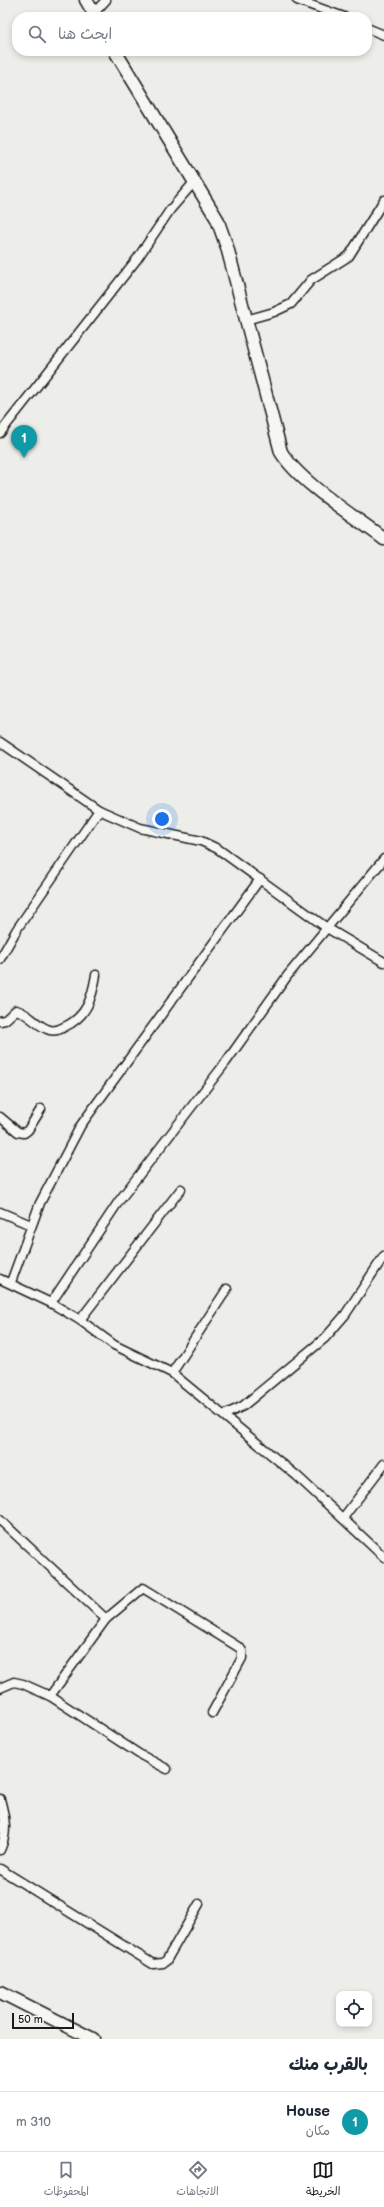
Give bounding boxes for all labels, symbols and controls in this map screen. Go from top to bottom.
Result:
search box [12,12,372,56]
icon: search [26,23,48,45]
text: ابحث هنا [58,25,112,44]
pin: 1 [11,425,37,458]
your location [152,809,172,829]
map controls [336,1991,372,2027]
button: locate [336,1991,372,2027]
scale bar [12,2011,74,2030]
text: 50 m [18,2013,43,2026]
text: بالقرب منك [289,2055,368,2075]
text: House [286,2102,330,2121]
text: 310 m [16,2114,51,2130]
text: 1 [352,2114,358,2130]
text: مكان [306,2123,330,2139]
tab: المحفوظات [44,2159,89,2201]
tab: الاتجاهات [176,2159,219,2201]
tab: الخريطة [306,2159,340,2201]

